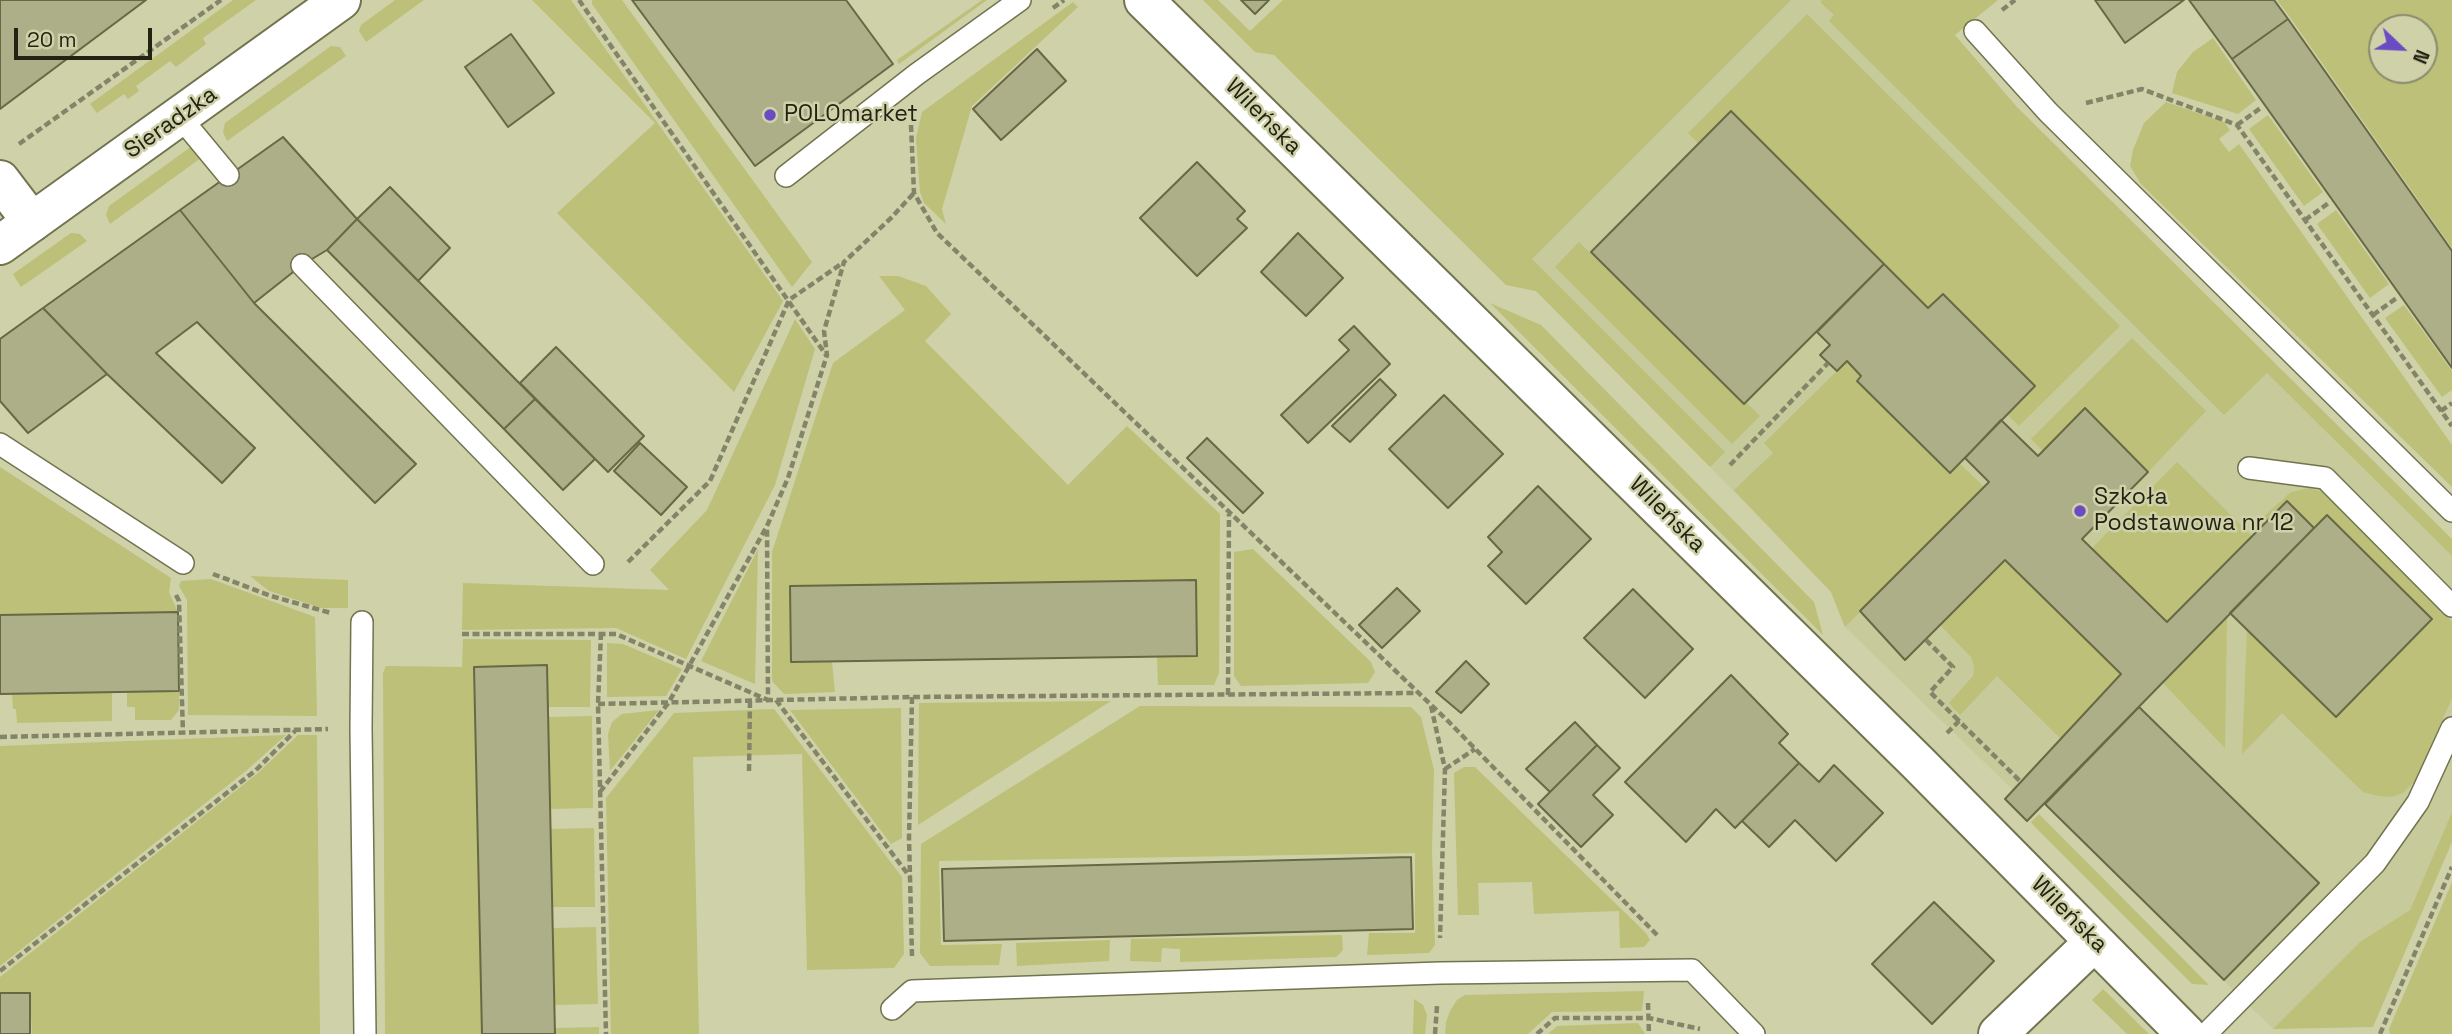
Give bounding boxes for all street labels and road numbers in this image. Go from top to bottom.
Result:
street label: Wileńska [1219,73,1307,161]
street label: Sieradzka [119,81,223,165]
street label: Wileńska [1623,471,1711,559]
street label: Wileńska [2025,871,2113,959]

